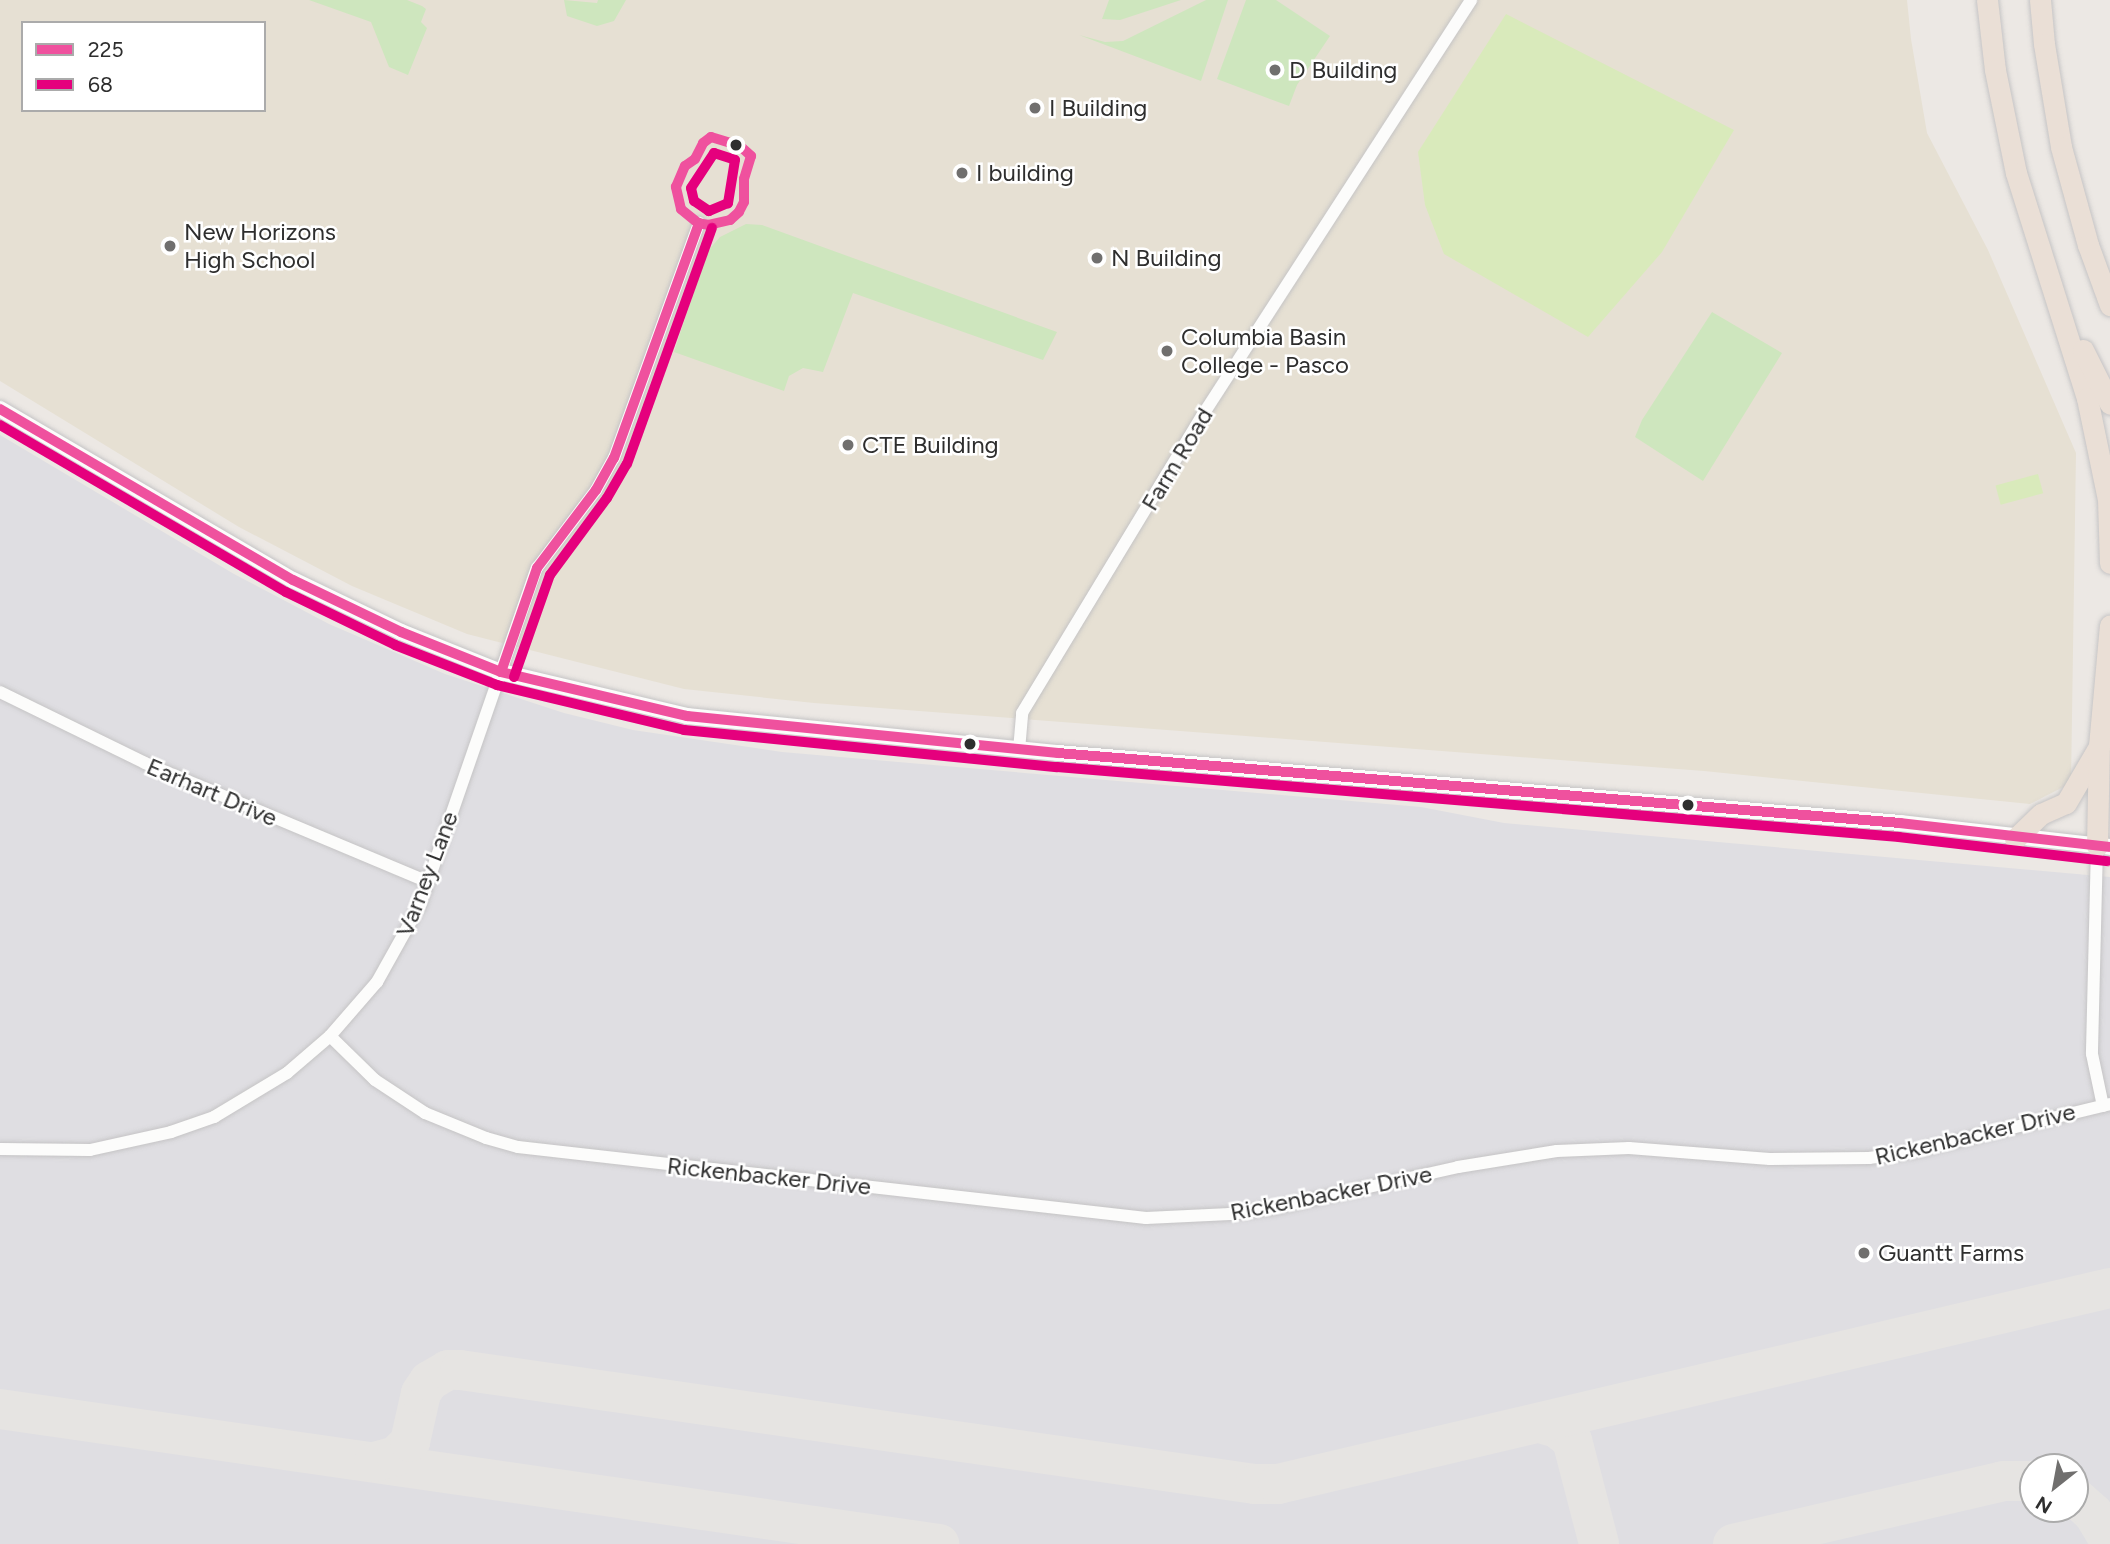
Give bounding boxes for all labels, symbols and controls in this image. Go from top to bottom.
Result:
legend [21,21,266,112]
text: 225 [88,37,124,62]
place label: D Building [1289,56,1397,84]
marker: D Building [1267,62,1283,78]
text: 68 [88,72,113,97]
place label: I Building [1049,94,1147,122]
marker: I Building [1027,100,1043,116]
unlabelled marker [729,138,743,152]
place label: I building [976,159,1074,187]
marker: I building [954,165,970,181]
place label: New Horizons High School [184,218,336,274]
marker: New Horizons High School [162,238,178,254]
place label: N Building [1111,244,1222,272]
marker: N Building [1089,250,1105,266]
place label: Columbia Basin College - Pasco [1181,323,1349,379]
marker: Columbia Basin College - Pasco [1159,343,1175,359]
street label: Farm Road [1135,402,1219,516]
place label: CTE Building [862,431,999,459]
marker: CTE Building [840,437,856,453]
unlabelled marker [963,737,977,751]
street label: Earhart Drive [142,752,282,832]
unlabelled marker [1681,798,1695,812]
street label: Varney Lane [390,807,464,941]
street label: Rickenbacker Drive [1872,1097,2078,1171]
street label: Rickenbacker Drive [666,1151,872,1201]
street label: Rickenbacker Drive [1228,1159,1434,1227]
place label: Guantt Farms [1878,1239,2024,1267]
marker: Guantt Farms [1856,1245,1872,1261]
north arrow [2019,1453,2089,1523]
text: N [2032,1491,2056,1518]

